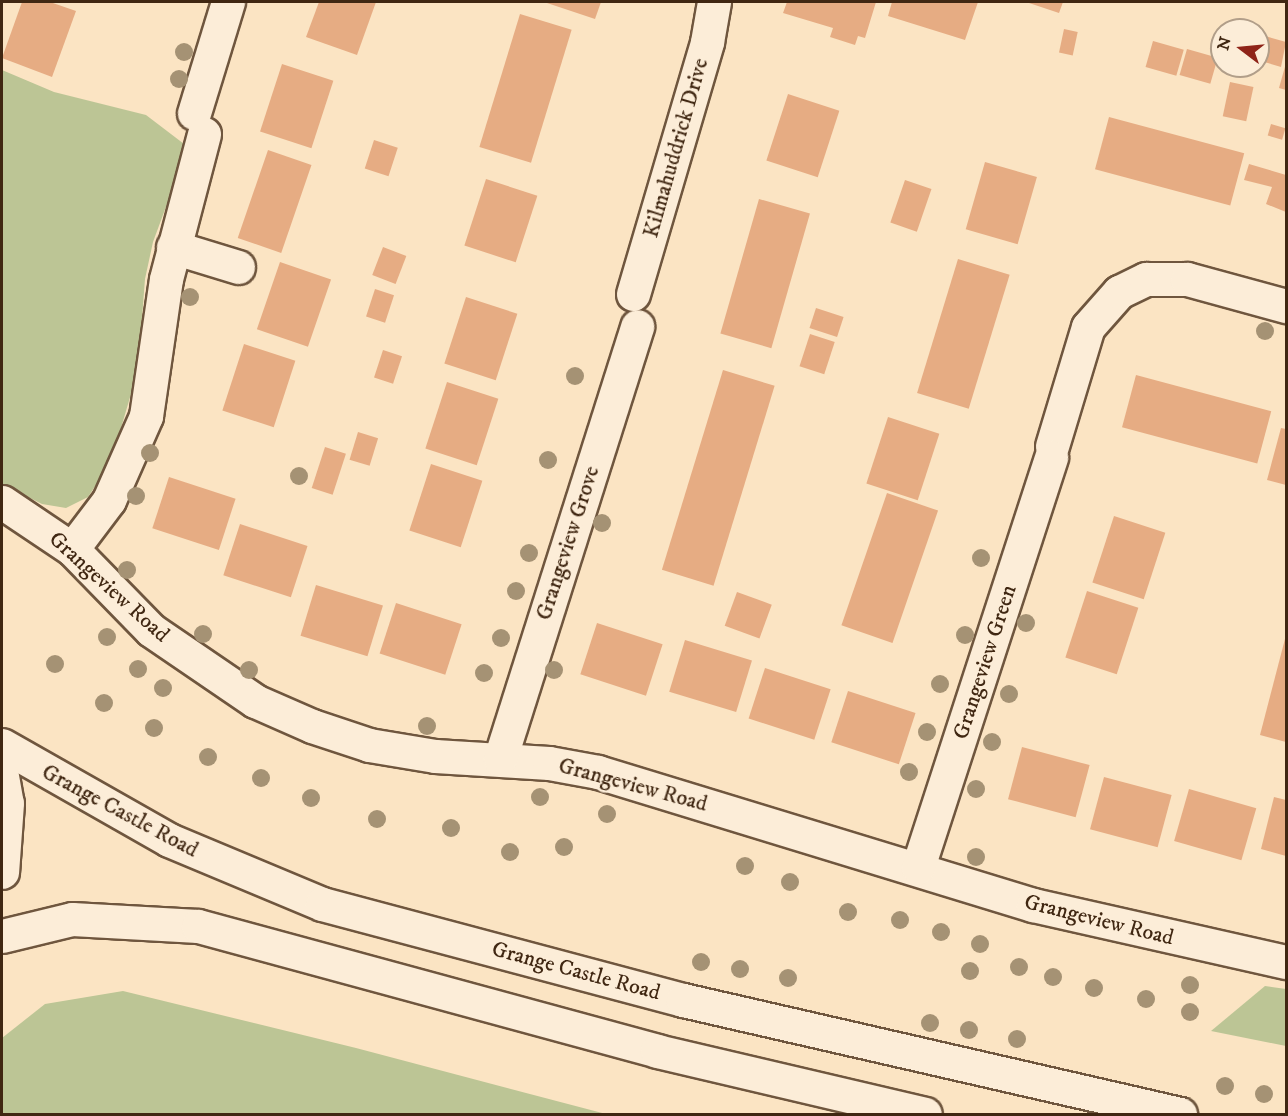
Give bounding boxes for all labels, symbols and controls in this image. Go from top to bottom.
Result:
north arrow [1210,18,1270,78]
text: N [1213,35,1236,53]
street label: Kilmahuddrick Drive [638,55,714,241]
street label: Grangeview Grove [531,463,605,623]
street label: Grangeview Road [43,526,175,648]
street label: Grangeview Green [948,581,1022,743]
street label: Grangeview Road [556,752,710,818]
street label: Grange Castle Road [37,759,203,863]
street label: Grangeview Road [1022,889,1176,951]
street label: Grange Castle Road [489,936,663,1006]

